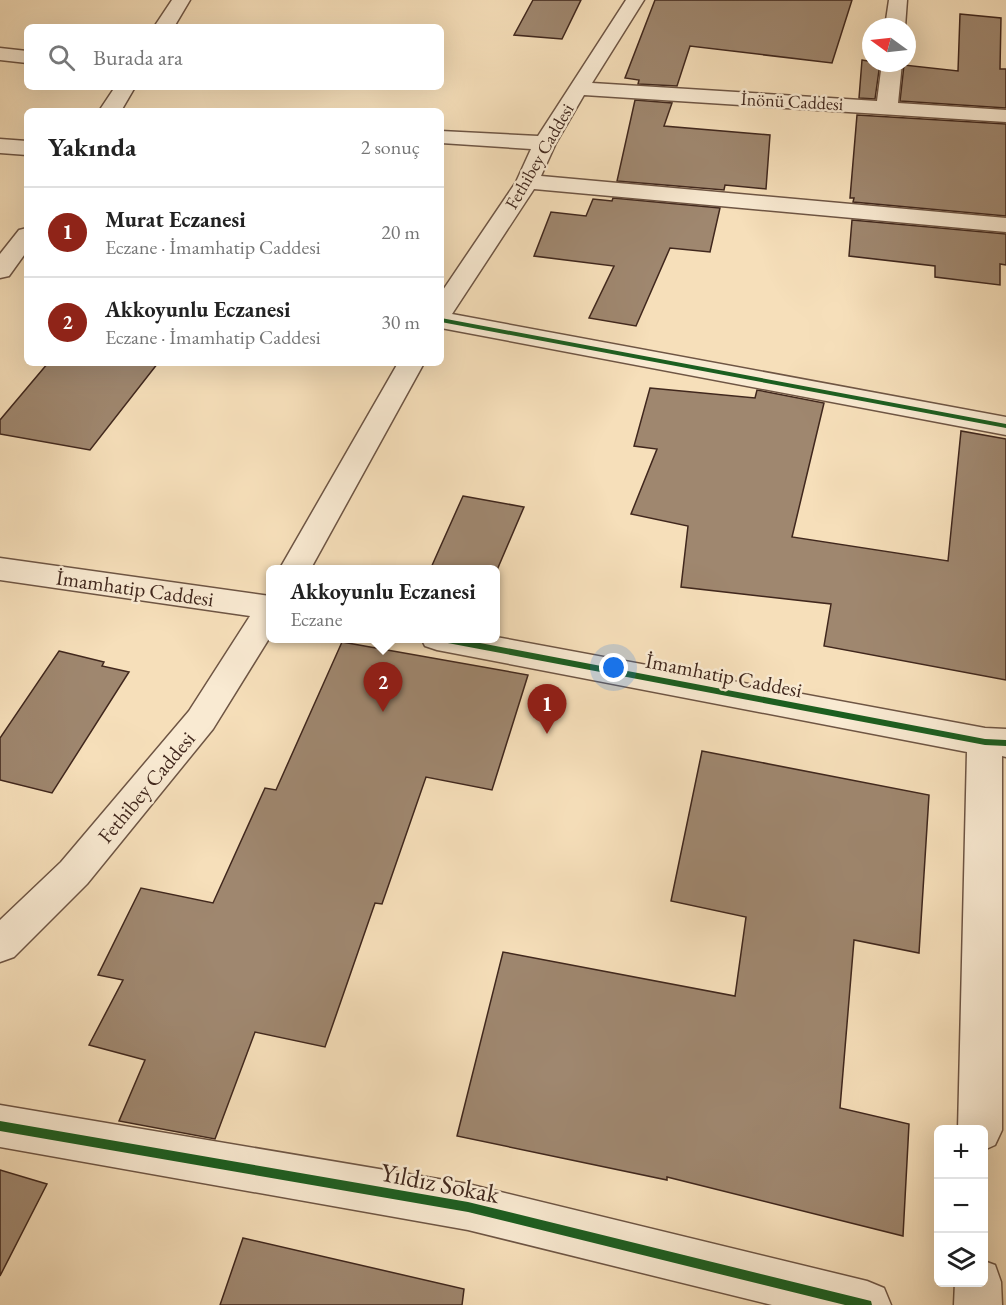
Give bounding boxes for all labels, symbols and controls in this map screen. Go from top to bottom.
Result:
north arrow [862,18,916,72]
search box [24,24,444,90]
icon: search [45,41,78,74]
text: Burada ara [93,43,183,72]
street label: İnönü Caddesi [740,87,844,115]
street label: Fethibey Caddesi [499,99,579,213]
text: Yakında [48,130,136,164]
text: 2 sonuç [361,134,420,160]
text: Murat Eczanesi [105,205,246,234]
text: 1 [62,219,73,245]
text: 20 m [381,219,420,245]
text: Eczane · İmamhatip Caddesi [105,234,321,260]
text: Akkoyunlu Eczanesi [105,295,290,324]
text: 2 [62,309,73,335]
text: 30 m [381,309,420,335]
text: Eczane · İmamhatip Caddesi [105,324,321,350]
street label: İmamhatip Caddesi [54,564,216,612]
popup [266,565,500,643]
text: Akkoyunlu Eczanesi [290,577,476,606]
text: Eczane [290,606,343,632]
street label: İmamhatip Caddesi [643,647,805,703]
your location [599,653,628,682]
pin: 2 [364,662,403,712]
pin: 1 [528,684,566,734]
street label: Fethibey Caddesi [91,725,201,849]
map controls [934,1125,988,1287]
button: + [934,1125,988,1179]
street label: Yıldız Sokak [378,1155,503,1211]
button: − [934,1179,988,1233]
button: layers [934,1233,988,1287]

